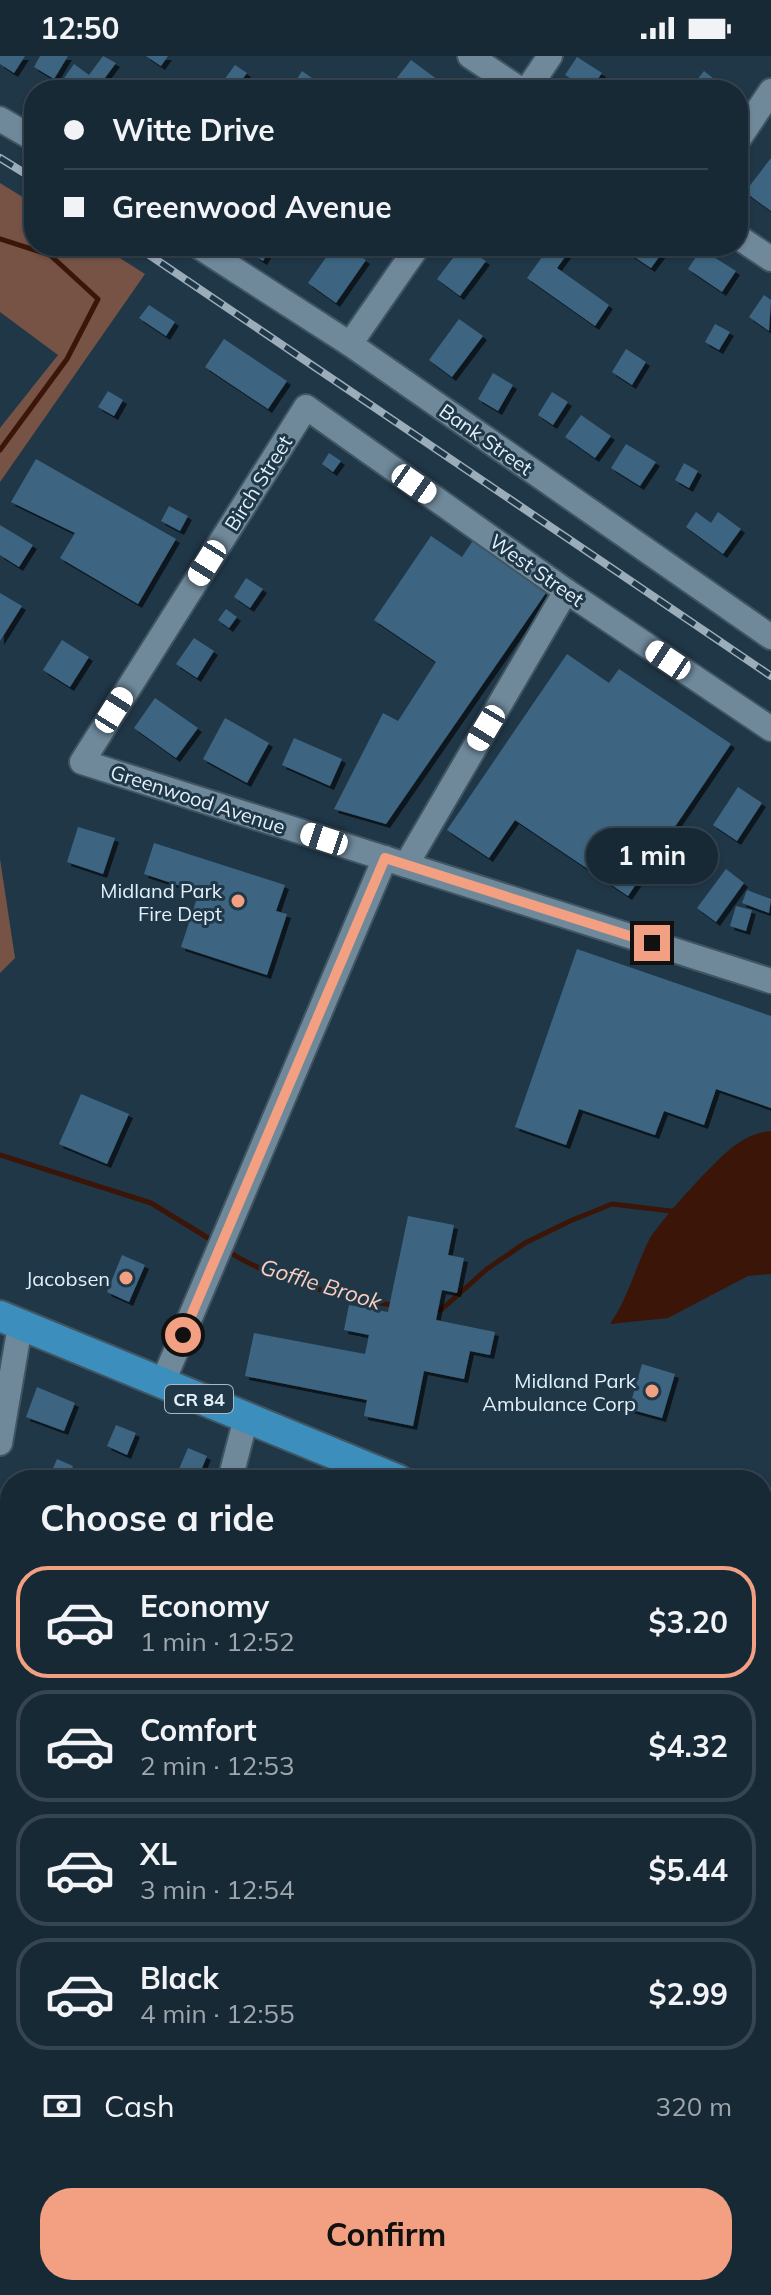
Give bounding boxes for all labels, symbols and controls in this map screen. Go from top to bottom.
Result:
text: 12:50 [40,9,119,47]
text: Witte Drive [112,111,275,149]
text: Greenwood Avenue [112,188,392,226]
street label: Bank Street [435,398,537,480]
street label: Birch Street [219,431,297,535]
car [387,460,441,508]
street label: West Street [485,528,589,612]
car [184,536,230,590]
car [641,637,695,683]
car [91,683,137,737]
car [463,701,509,755]
street label: Greenwood Avenue [108,759,288,839]
car [297,820,351,858]
callout: 1 min [586,827,718,883]
text: 1 min [618,839,686,872]
place label: Midland Park Fire Dept [100,878,223,926]
marker: Midland Park Fire Dept [229,892,247,910]
route end [634,925,670,961]
water label: Goffle Brook [257,1252,386,1316]
place label: Jacobsen [26,1266,110,1291]
marker: Jacobsen [117,1269,135,1287]
route start [165,1317,201,1353]
place label: Midland Park Ambulance Corp [482,1368,637,1416]
marker: Midland Park Ambulance Corp [643,1382,661,1400]
road number: CR 84 [165,1385,233,1413]
text: Choose a ride [40,1495,274,1540]
icon: car [44,1586,116,1658]
text: Economy [140,1587,269,1625]
text: $3.20 [649,1603,728,1641]
text: 1 min · 12:52 [140,1625,295,1658]
icon: car [44,1710,116,1782]
text: Comfort [140,1711,257,1749]
text: $4.32 [649,1727,728,1765]
text: 2 min · 12:53 [140,1749,295,1782]
icon: car [44,1834,116,1906]
text: XL [140,1835,177,1873]
text: $5.44 [649,1851,728,1889]
text: 3 min · 12:54 [140,1873,295,1906]
icon: car [44,1958,116,2030]
text: Black [140,1959,219,1997]
text: $2.99 [649,1975,728,2013]
text: 4 min · 12:55 [140,1997,295,2030]
icon: cash [40,2084,84,2128]
text: Cash [104,2087,175,2125]
text: 320 m [656,2090,732,2123]
button: Confirm [40,2188,732,2280]

